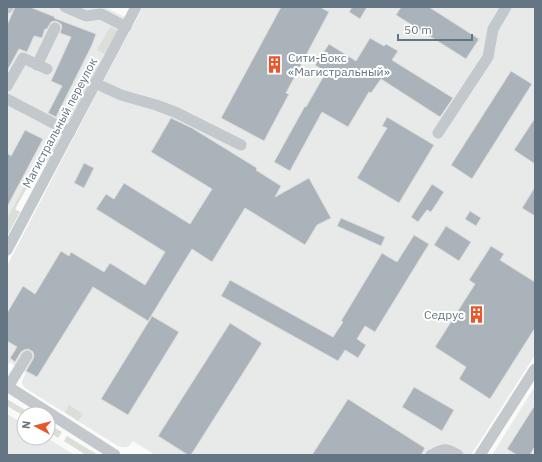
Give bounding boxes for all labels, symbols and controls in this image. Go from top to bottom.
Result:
scale bar [398,16,472,42]
text: 50 m [404,22,432,37]
place label: Сити-Бокс «Магистральный» [288,50,390,79]
street label: Магистральный переулок [19,55,100,190]
building icon: Сити-Бокс «Магистральный» [265,55,285,75]
building icon: Седрус [467,305,487,325]
place label: Седрус [424,307,464,322]
north arrow [16,406,56,446]
text: N [19,420,34,430]

